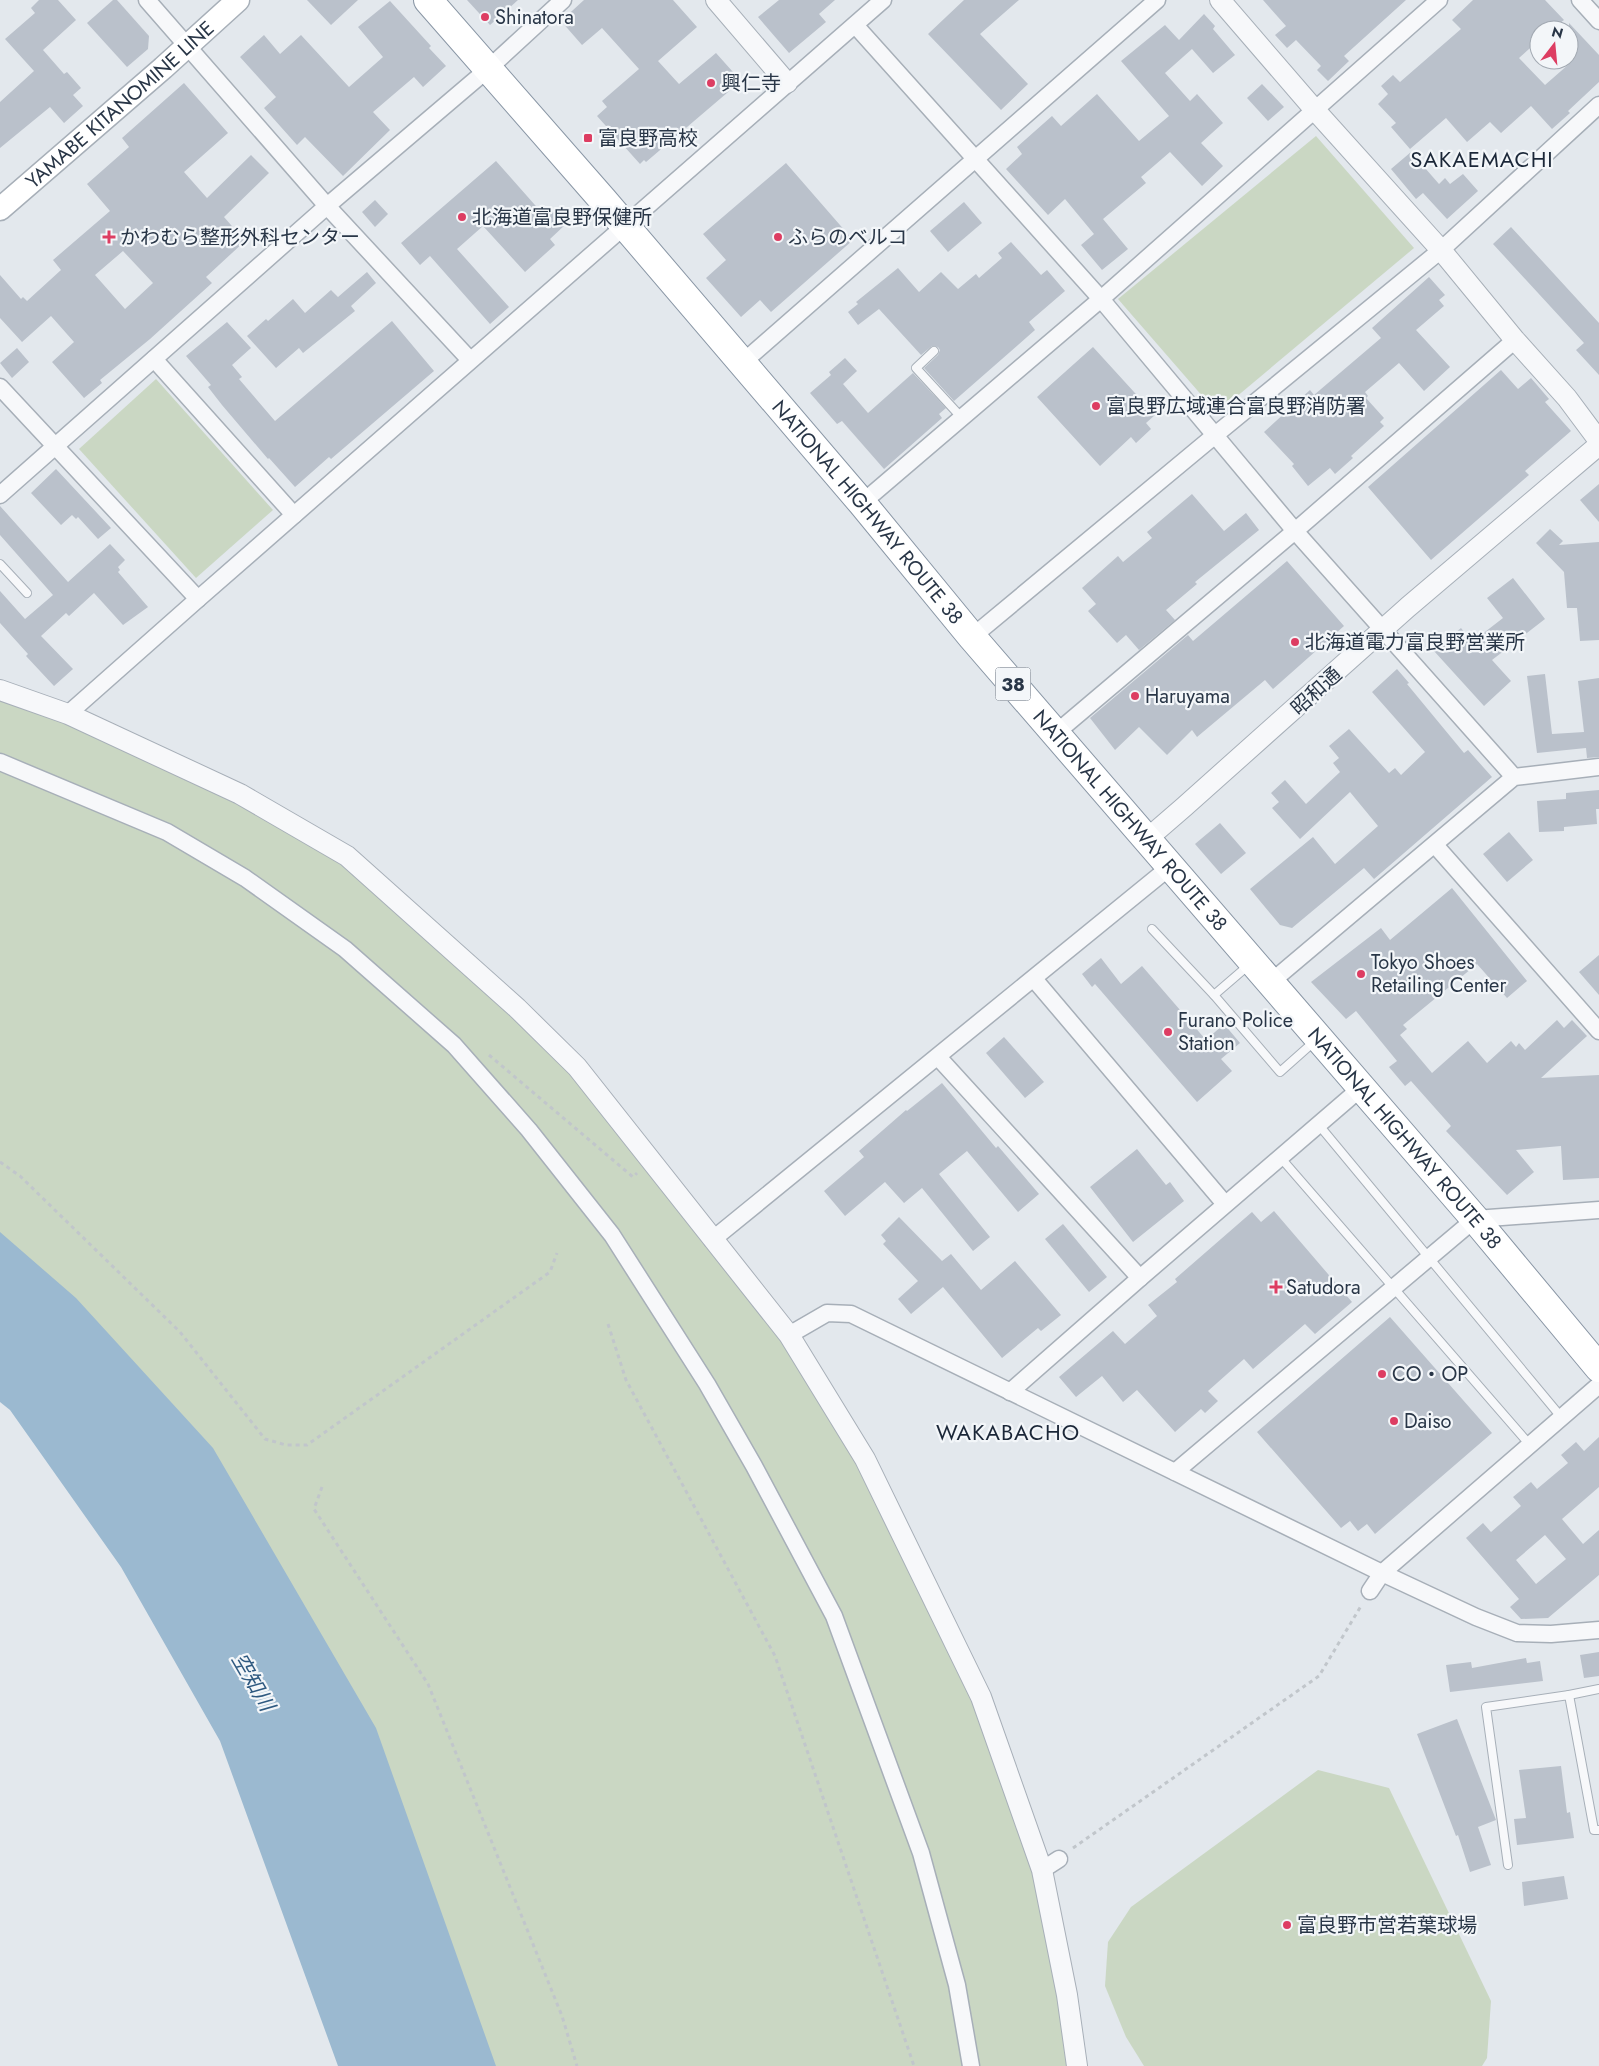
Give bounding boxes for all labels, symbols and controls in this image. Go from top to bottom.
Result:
place label: Shinatora [495,3,574,32]
marker: Shinatora [479,11,491,23]
street label: YAMABE KITANOMINE LINE [20,14,221,196]
north arrow [1529,20,1579,70]
text: N [1549,21,1566,44]
place label: 興仁寺 [721,69,781,98]
marker: 興仁寺 [705,77,717,89]
place label: 富良野高校 [598,124,698,153]
marker: 富良野高校 [582,132,594,144]
district label: SAKAEMACHI [1410,143,1554,175]
place label: 北海道富良野保健所 [472,203,652,232]
marker: 北海道富良野保健所 [456,211,468,223]
place label: かわむら整形外科センター [120,223,360,252]
place label: ふらのベルコ [788,223,908,252]
marker: かわむら整形外科センター [102,230,116,244]
marker: ふらのベルコ [772,231,784,243]
place label: 富良野広域連合富良野消防署 [1106,392,1366,421]
street label: NATIONAL HIGHWAY ROUTE 38 [765,394,970,631]
marker: 富良野広域連合富良野消防署 [1090,400,1102,412]
place label: 北海道電力富良野営業所 [1305,628,1525,657]
marker: 北海道電力富良野営業所 [1289,636,1301,648]
street label: 昭和通 [1284,661,1348,722]
road number: 38 [996,668,1030,701]
place label: Haruyama [1145,682,1230,711]
marker: Haruyama [1129,690,1141,702]
street label: NATIONAL HIGHWAY ROUTE 38 [1026,703,1234,938]
place label: Tokyo Shoes Retailing Center [1371,948,1506,1000]
marker: Tokyo Shoes Retailing Center [1355,968,1367,980]
place label: Furano Police Station [1178,1006,1293,1058]
street label: NATIONAL HIGHWAY ROUTE 38 [1301,1021,1508,1256]
marker: Furano Police Station [1162,1026,1174,1038]
place label: Satudora [1286,1273,1361,1302]
marker: Satudora [1270,1281,1282,1293]
place label: CO・OP [1392,1360,1468,1389]
marker: CO・OP [1376,1368,1388,1380]
place label: Daiso [1404,1407,1451,1436]
marker: Daiso [1388,1415,1400,1427]
district label: WAKABACHO [936,1416,1080,1448]
water label: 空知川 [224,1647,283,1719]
place label: 富良野市営若葉球場 [1297,1911,1477,1940]
marker: 富良野市営若葉球場 [1281,1919,1293,1931]

